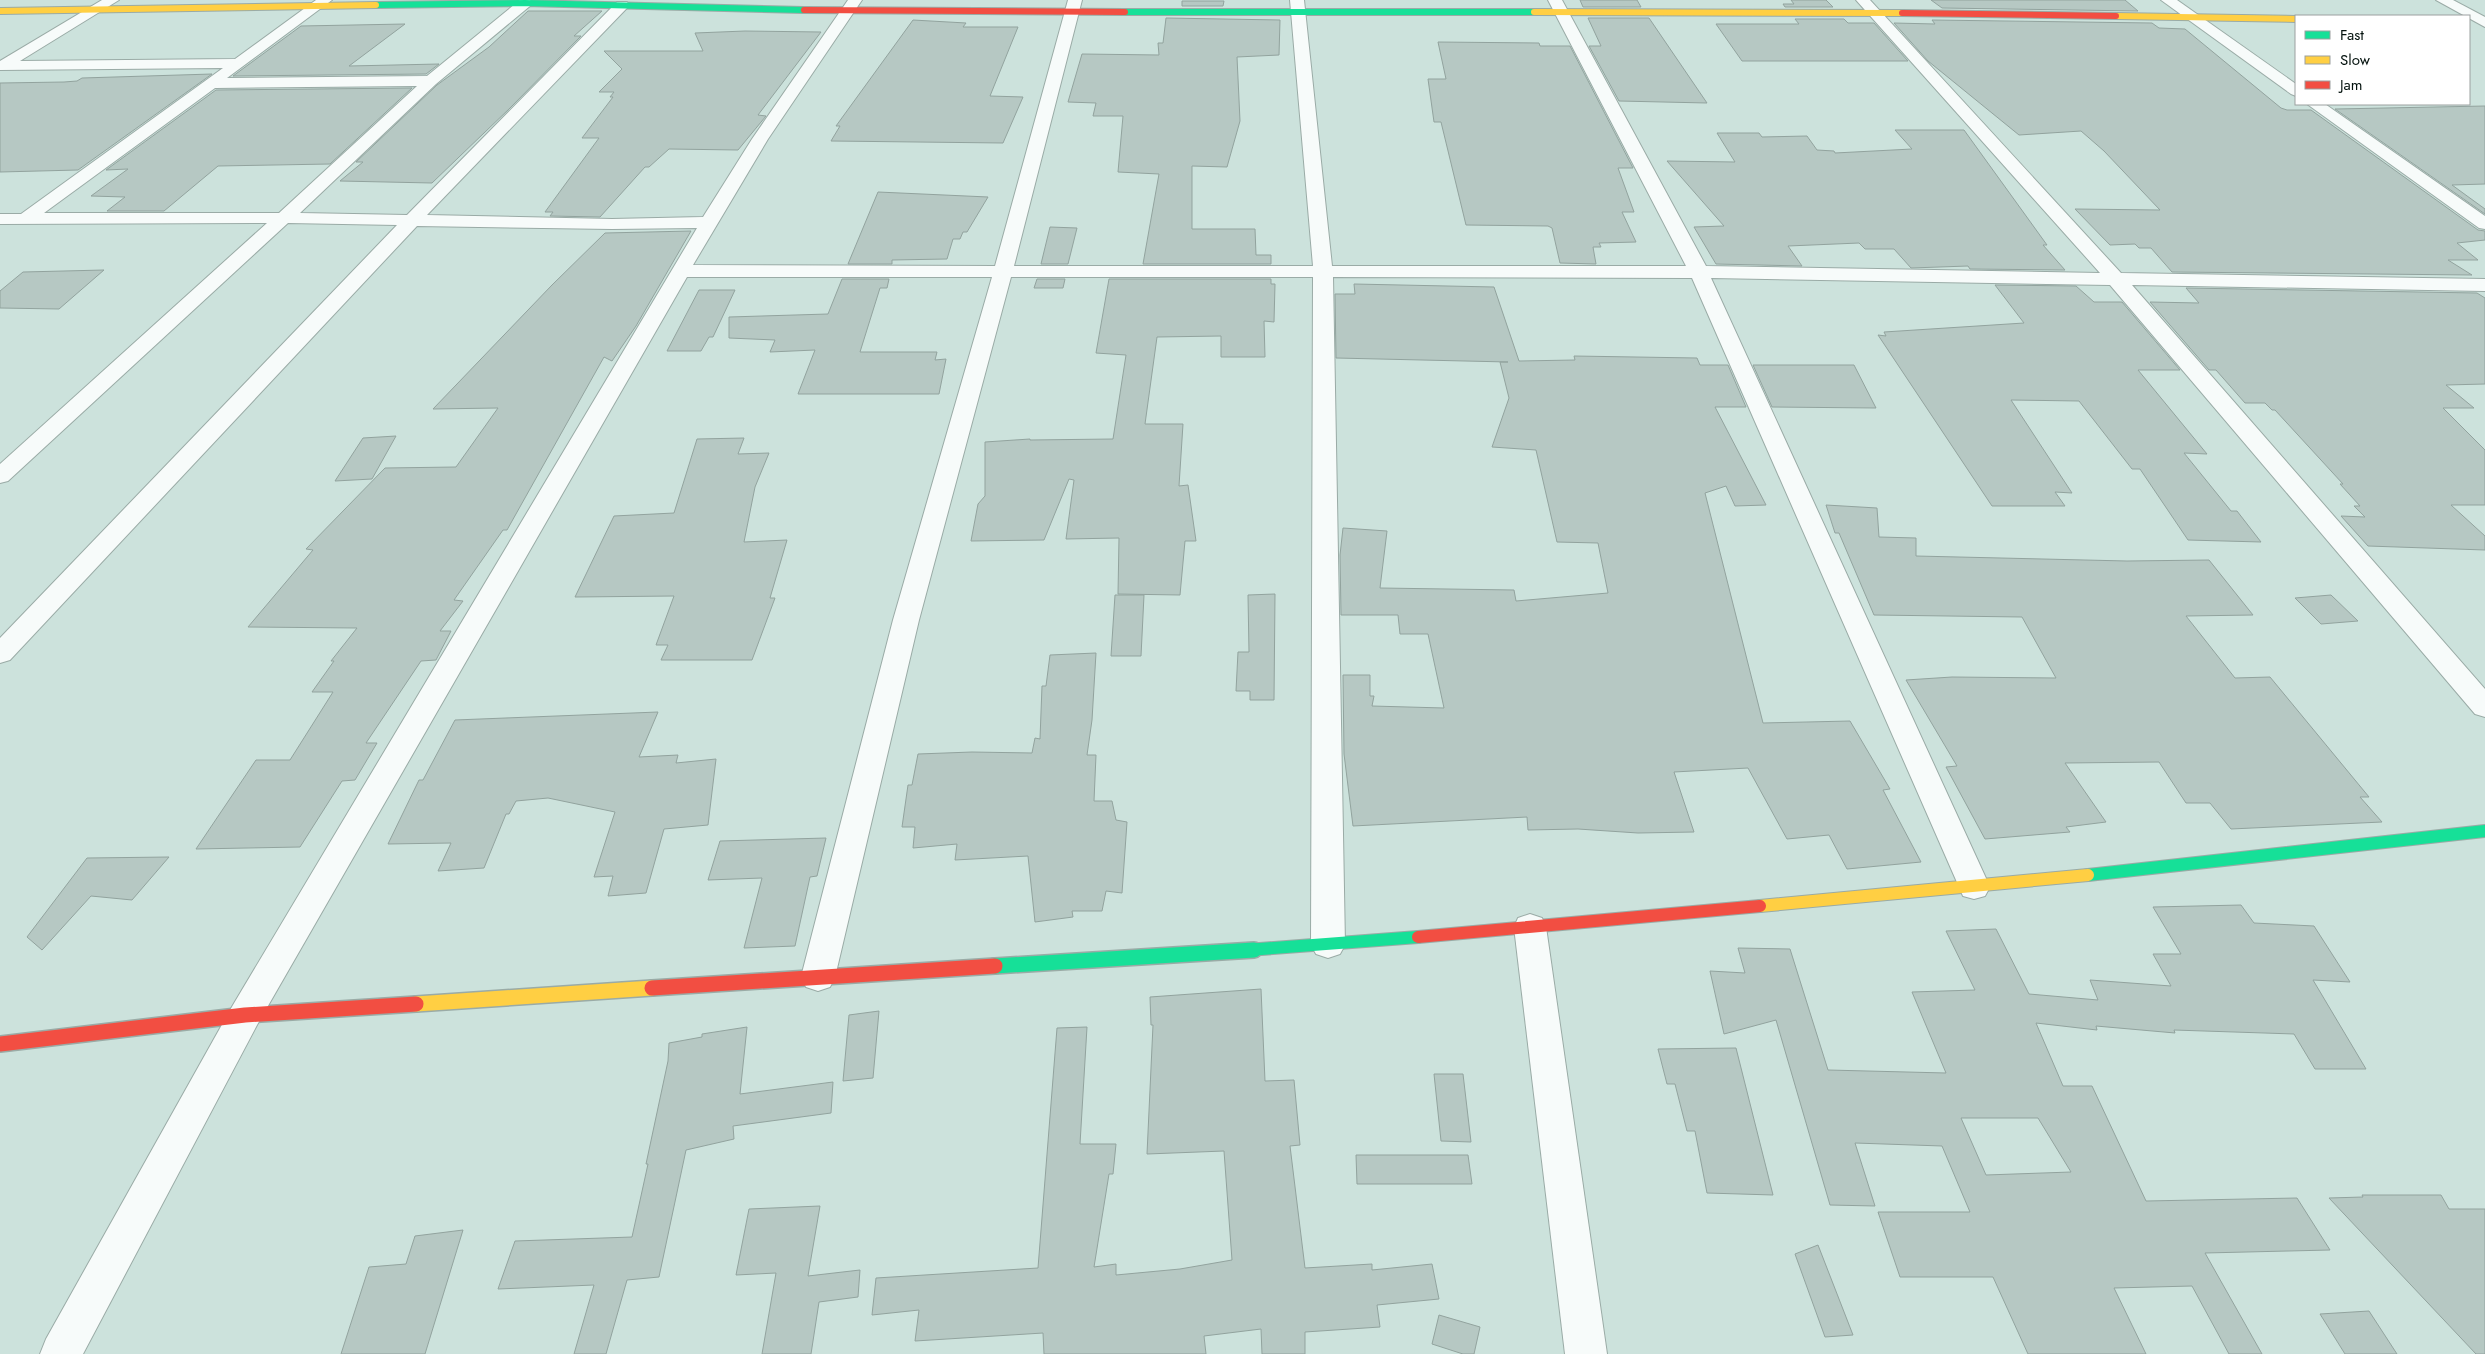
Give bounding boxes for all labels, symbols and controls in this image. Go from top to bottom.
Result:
legend [2295,15,2470,105]
text: Fast [2340,24,2364,46]
text: Slow [2340,49,2371,71]
text: Jam [2338,74,2363,96]

